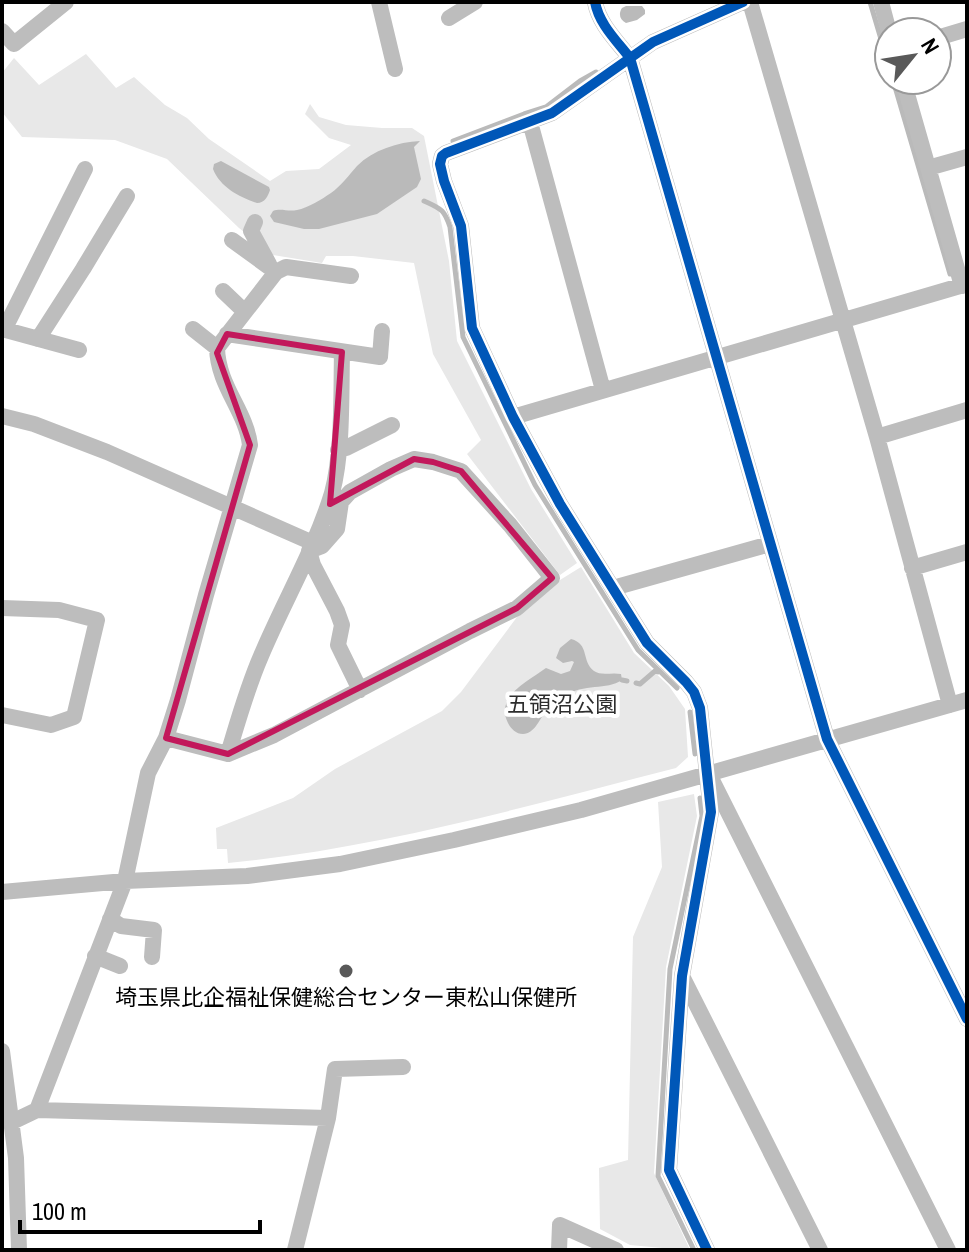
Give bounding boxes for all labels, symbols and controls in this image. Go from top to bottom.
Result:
north arrow [873,16,953,96]
text: N [914,33,947,59]
park label: 五領沼公園 [507,689,617,719]
marker: 埼玉県比企福祉保健総合センター東松山保健所 [337,962,355,980]
place label: 埼玉県比企福祉保健総合センター東松山保健所 [115,982,577,1012]
scale bar [20,1184,260,1234]
text: 100 m [32,1195,87,1227]

